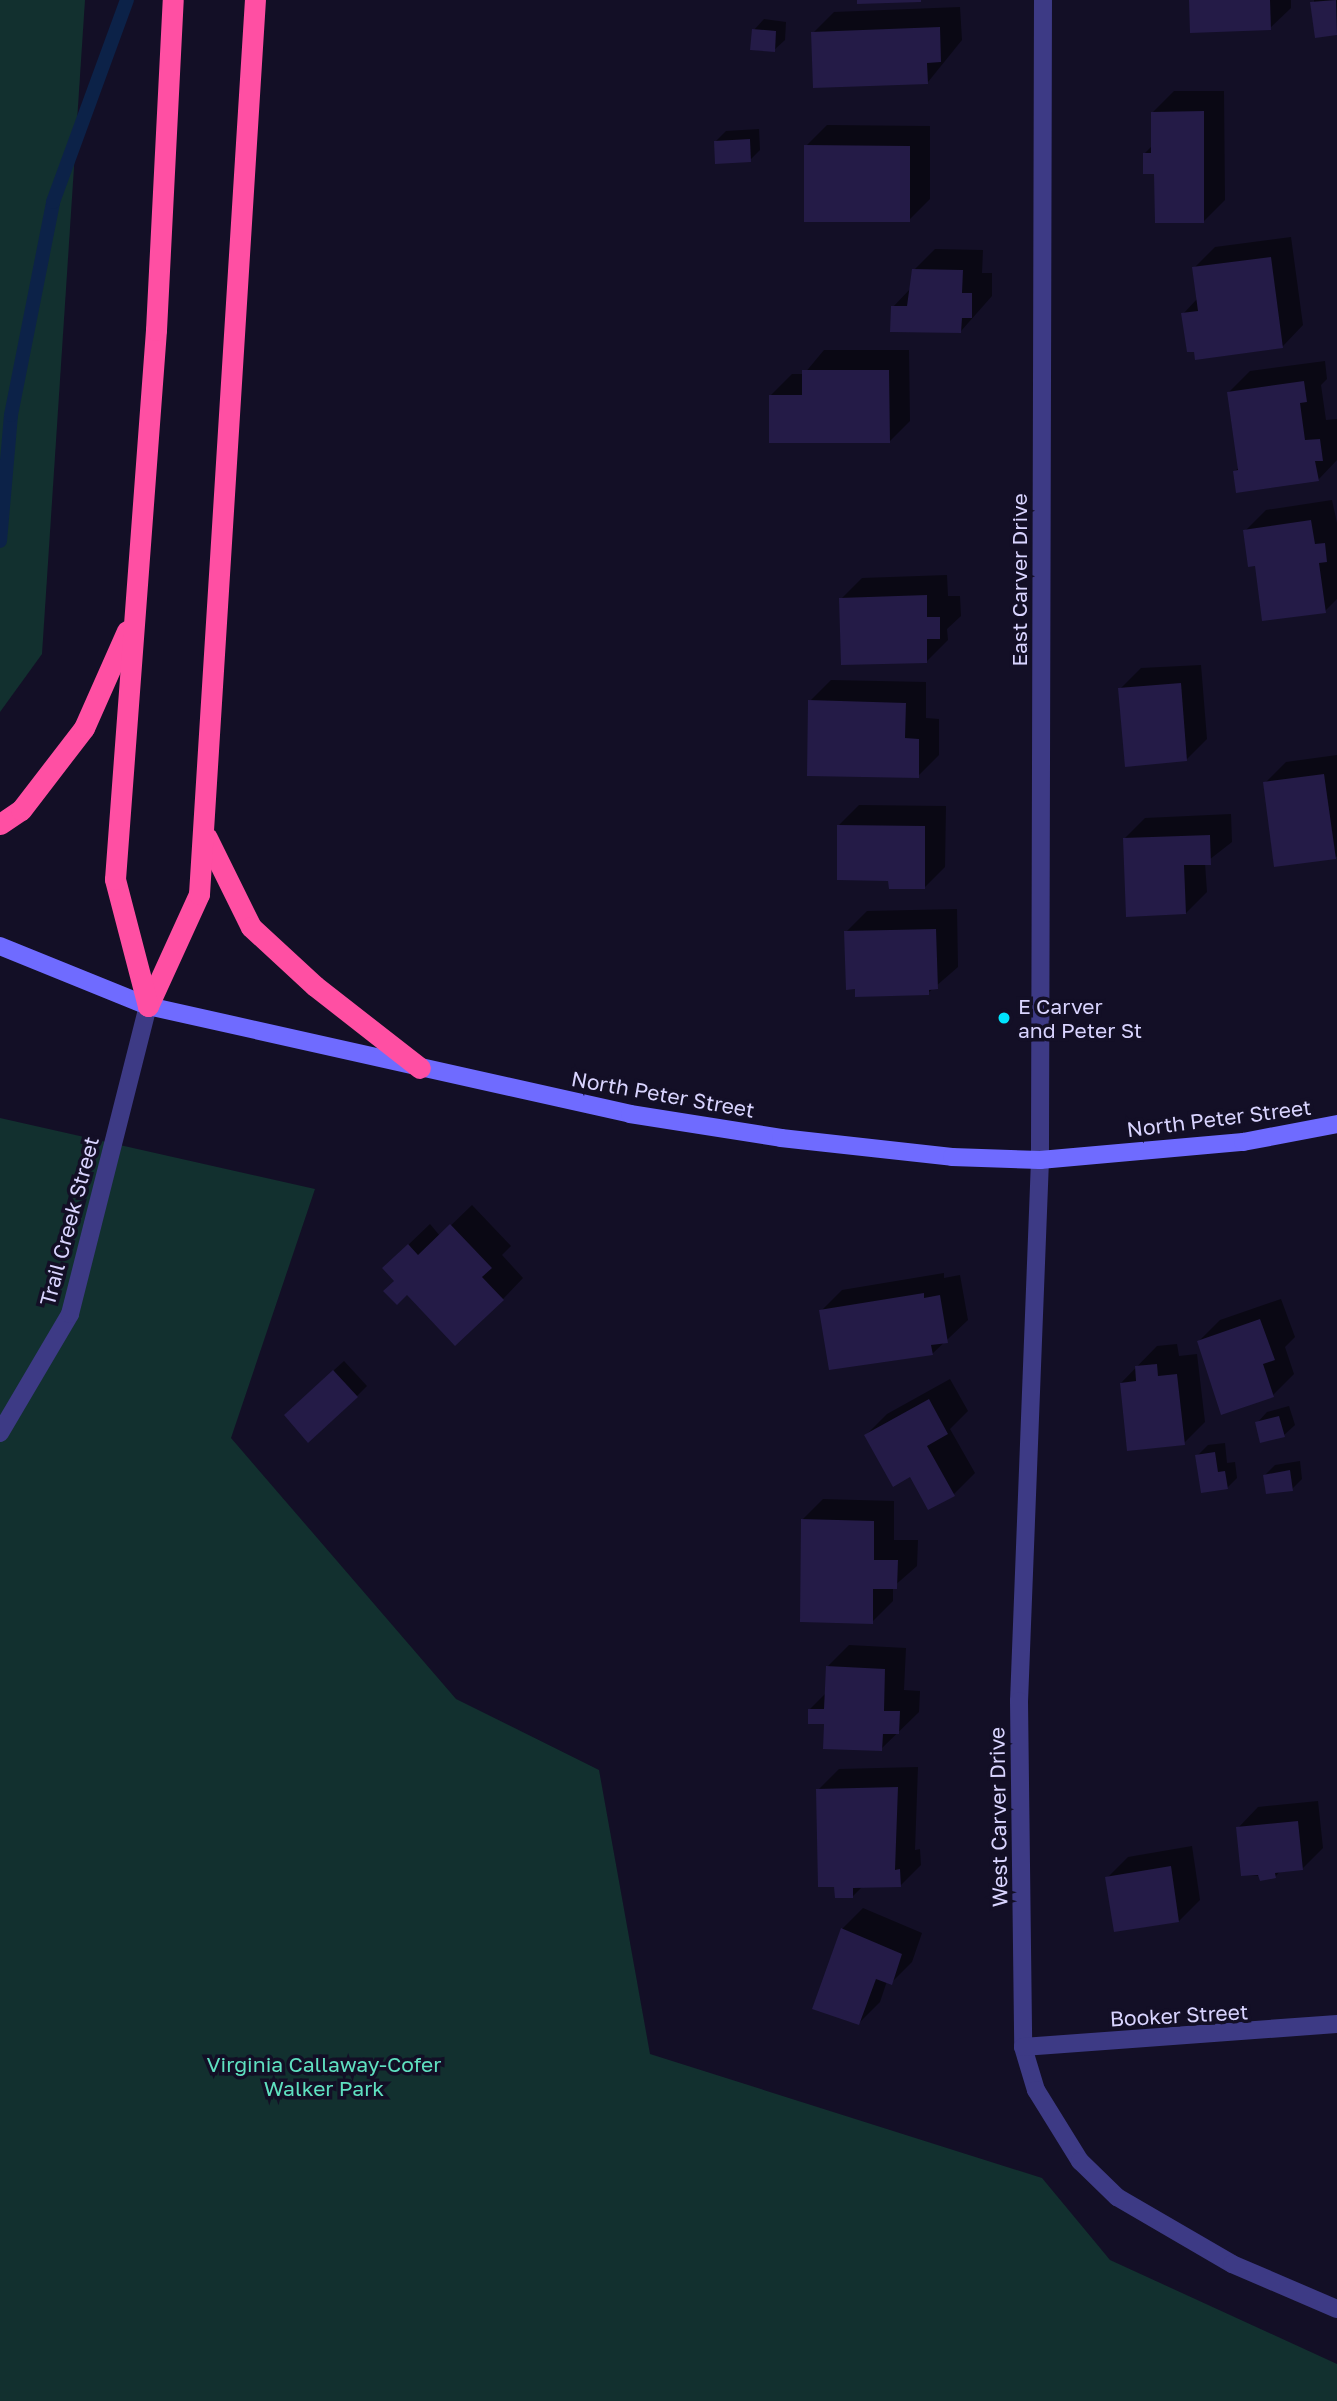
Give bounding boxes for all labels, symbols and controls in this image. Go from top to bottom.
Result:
street label: East Carver Drive [1006,493,1032,667]
place label: E Carver and Peter St [1018,993,1142,1043]
marker: E Carver and Peter St [996,1010,1012,1026]
street label: North Peter Street [569,1065,757,1123]
street label: North Peter Street [1125,1094,1313,1142]
street label: Trail Creek Street [34,1133,104,1309]
street label: West Carver Drive [984,1727,1012,1907]
street label: Booker Street [1109,1999,1249,2031]
park label: Virginia Callaway-Cofer Walker Park [207,2051,441,2101]

